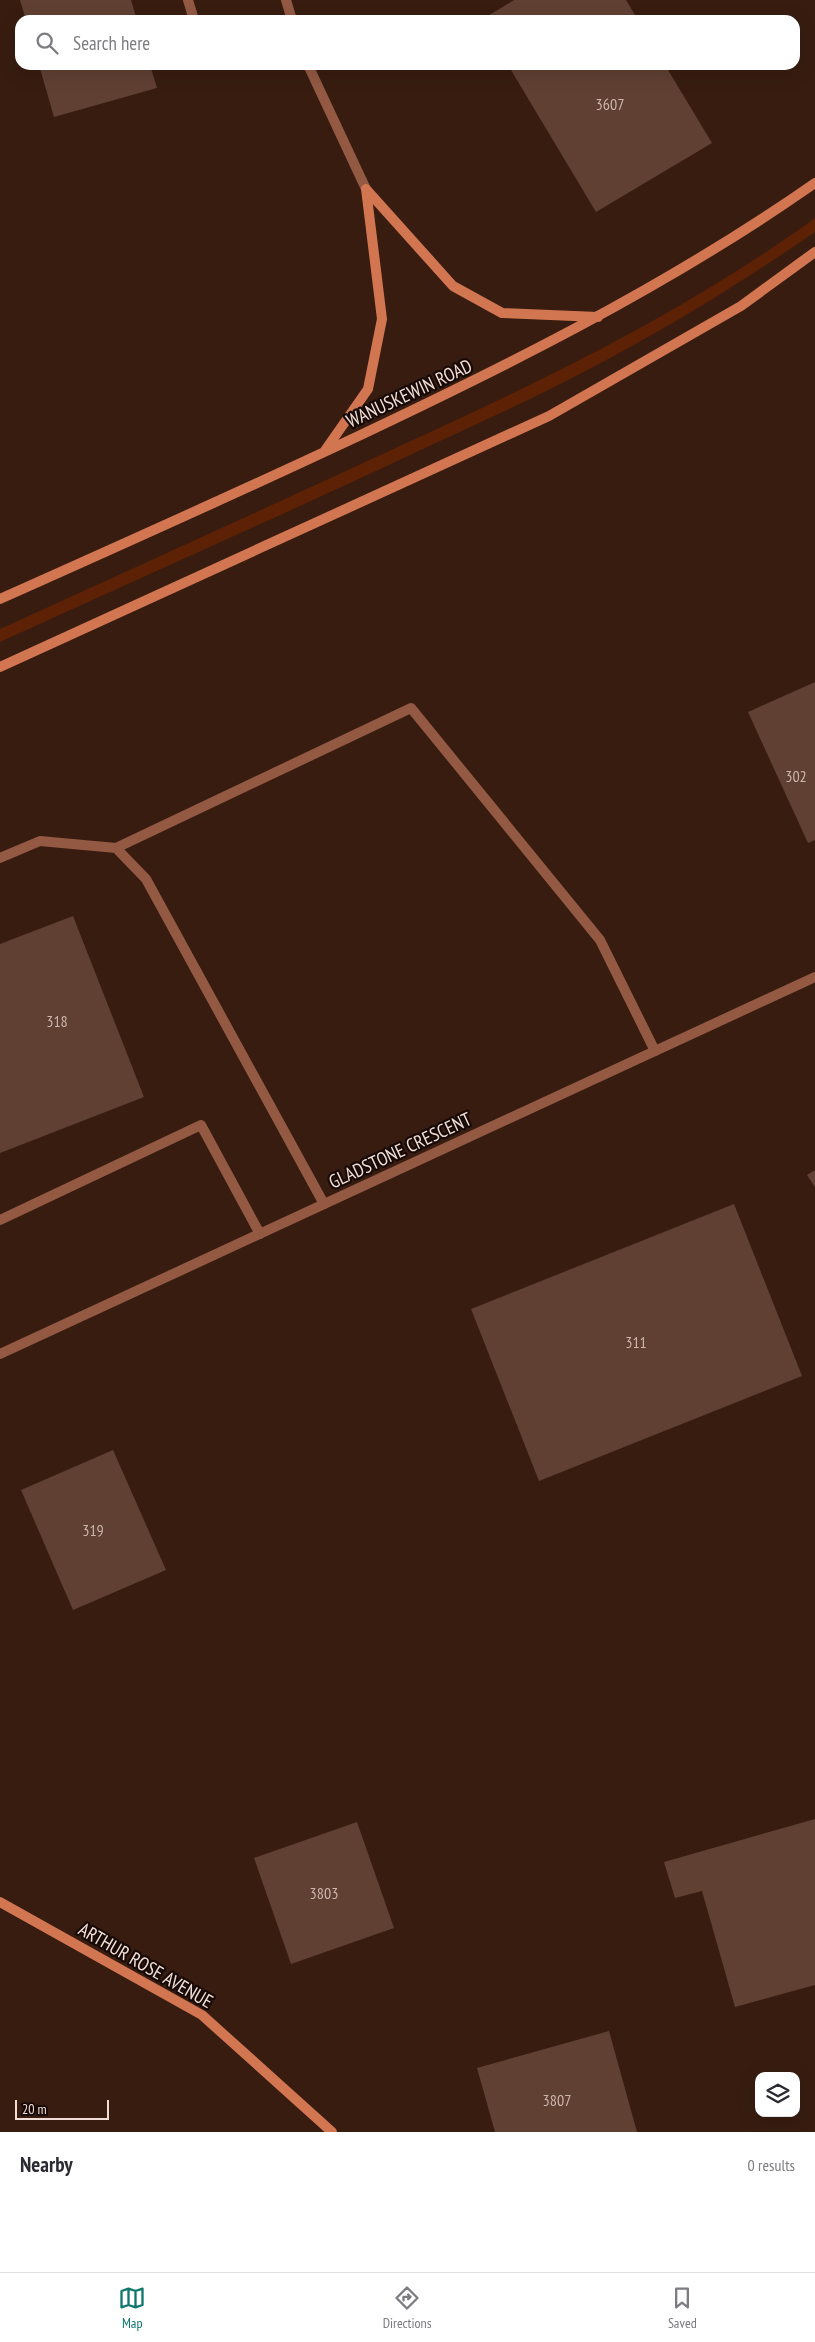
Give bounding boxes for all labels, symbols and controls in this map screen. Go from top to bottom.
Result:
search box [15,15,800,70]
icon: search [33,29,61,57]
text: Search here [73,31,150,55]
house number: 3607 [596,94,624,114]
street label: WANUSKEWIN ROAD [342,353,476,433]
house number: 302 [785,766,807,786]
house number: 318 [46,1011,68,1031]
street label: GLADSTONE CRESCENT [325,1106,476,1194]
house number: 311 [625,1332,647,1352]
house number: 319 [82,1520,104,1540]
house number: 3803 [310,1883,338,1903]
street label: ARTHUR ROSE AVENUE [75,1917,217,2013]
map controls [755,2072,800,2117]
button: layers [755,2072,800,2117]
house number: 3807 [543,2090,571,2110]
scale bar [15,2097,109,2120]
text: 20 m [22,2100,47,2118]
text: Nearby [20,2151,73,2178]
text: 0 results [748,2155,795,2175]
tab: Map [118,2284,146,2332]
tab: Directions [383,2284,431,2332]
tab: Saved [668,2284,697,2332]

